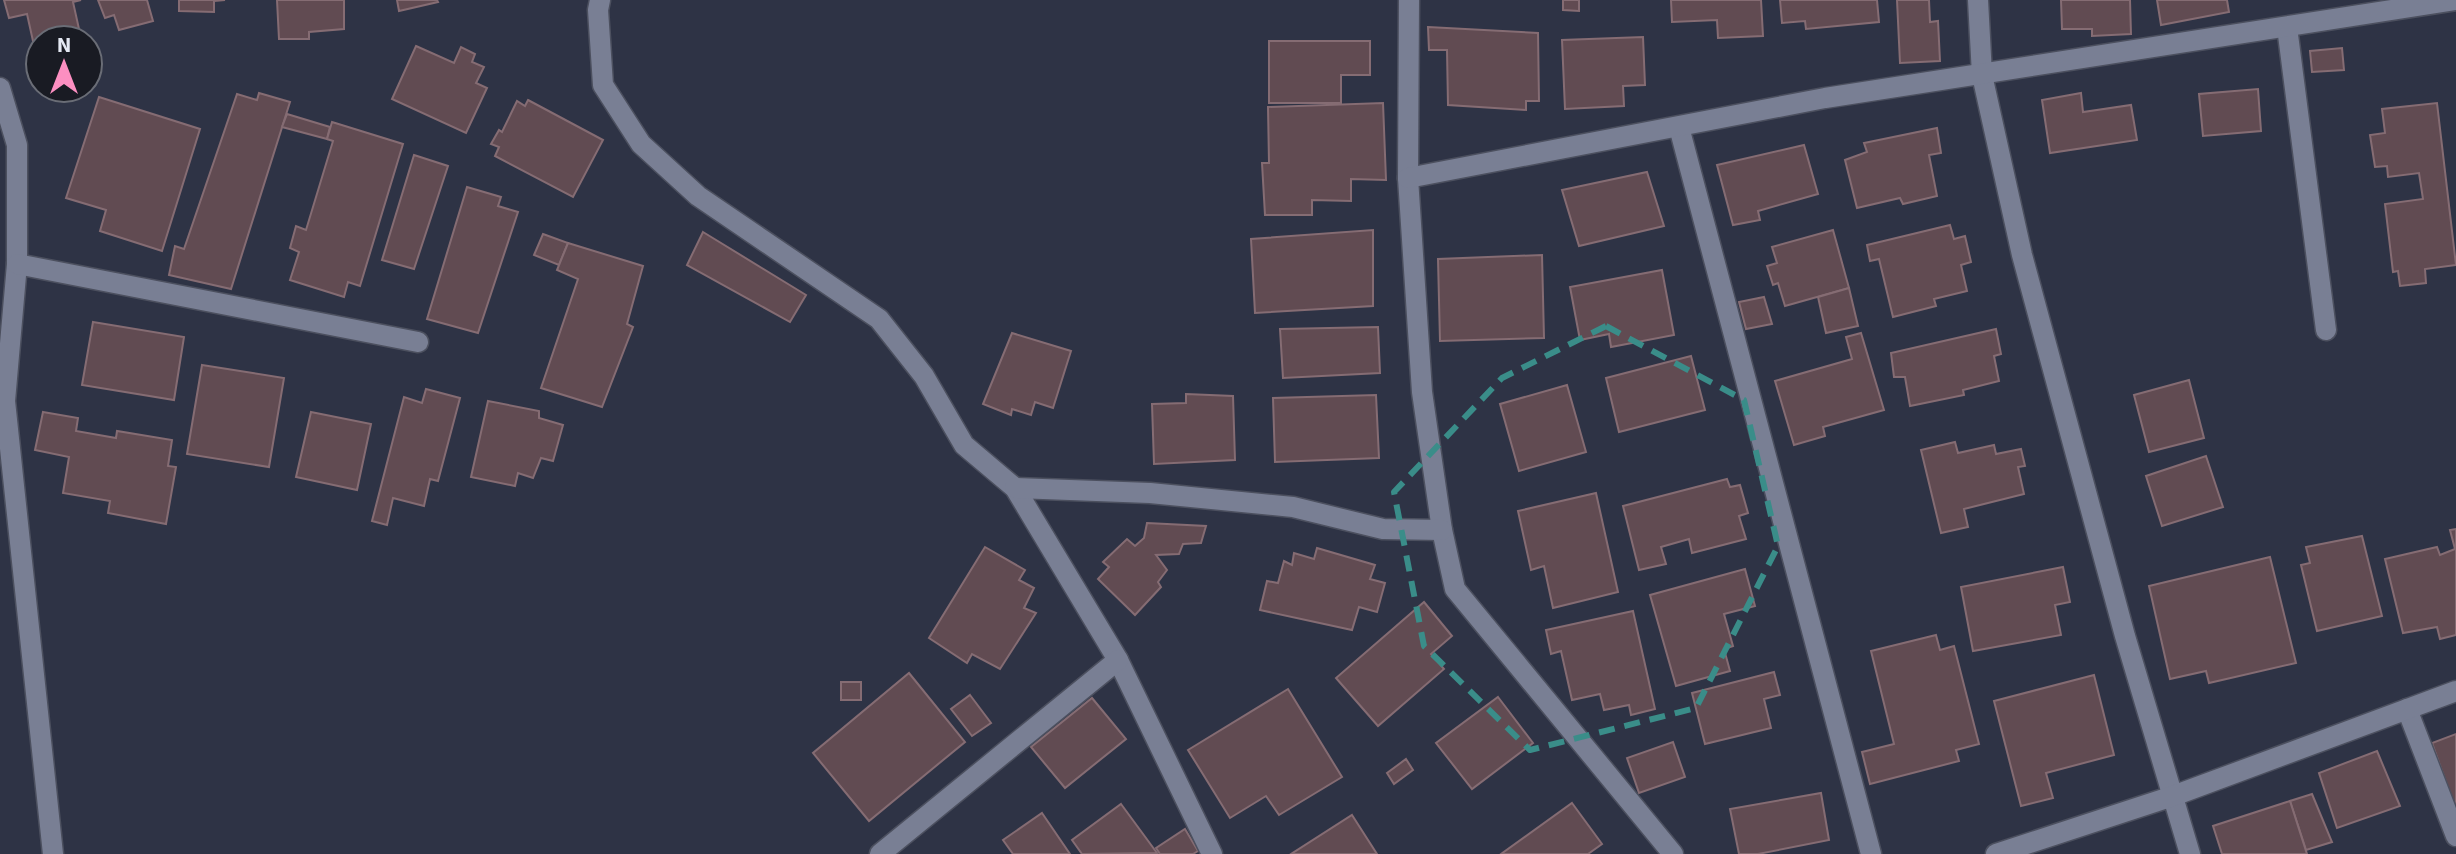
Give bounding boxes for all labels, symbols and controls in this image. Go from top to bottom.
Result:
north arrow [24,24,104,104]
text: N [57,29,71,61]

